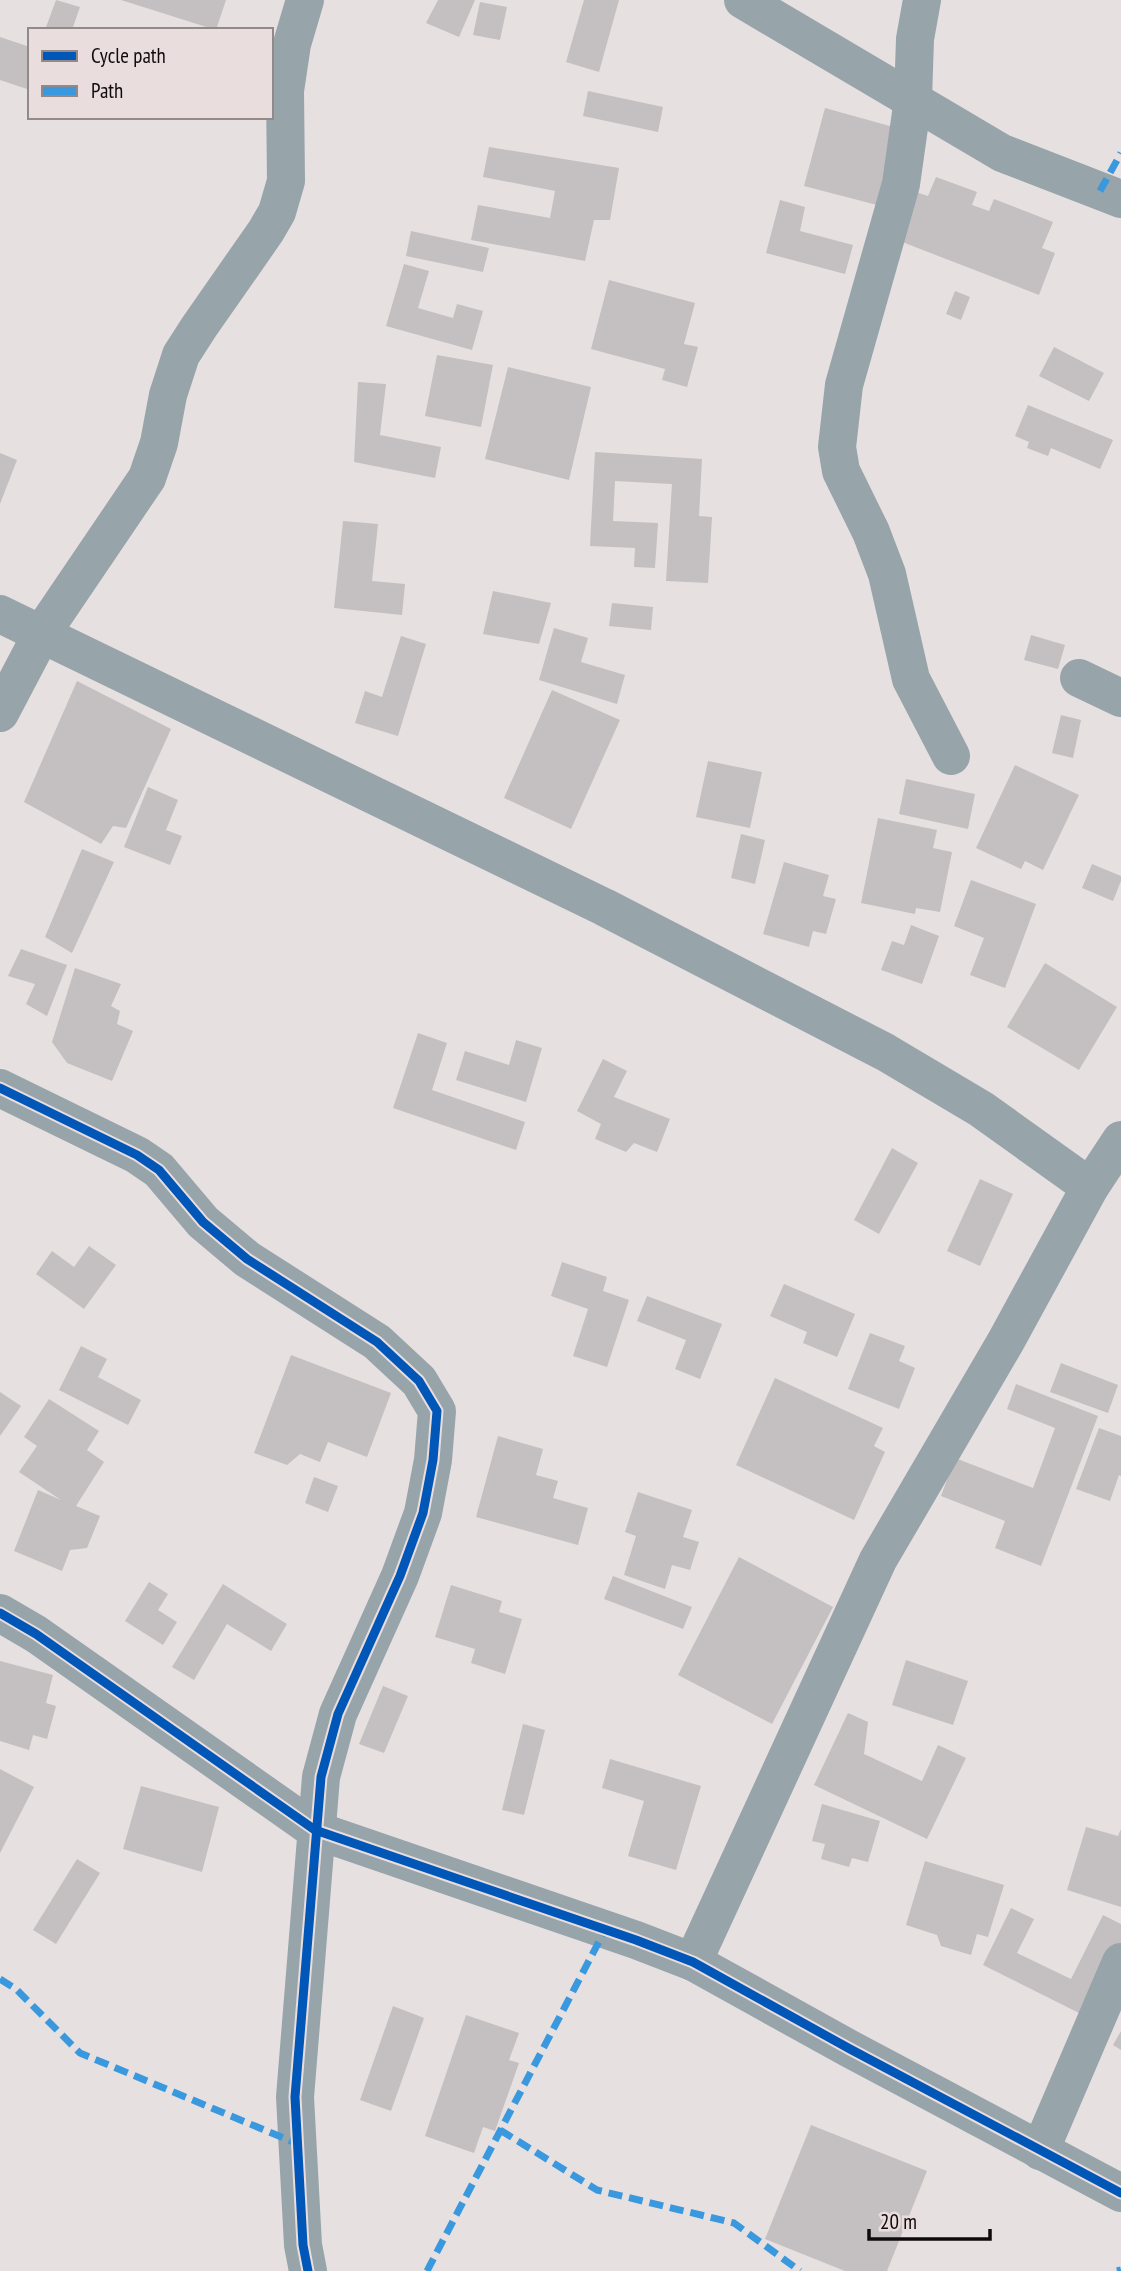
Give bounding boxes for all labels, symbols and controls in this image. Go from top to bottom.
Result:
legend [28,28,273,119]
text: Cycle path [91,42,166,69]
text: Path [91,77,123,104]
scale bar [869,2198,990,2242]
text: 20 m [880,2208,917,2235]

